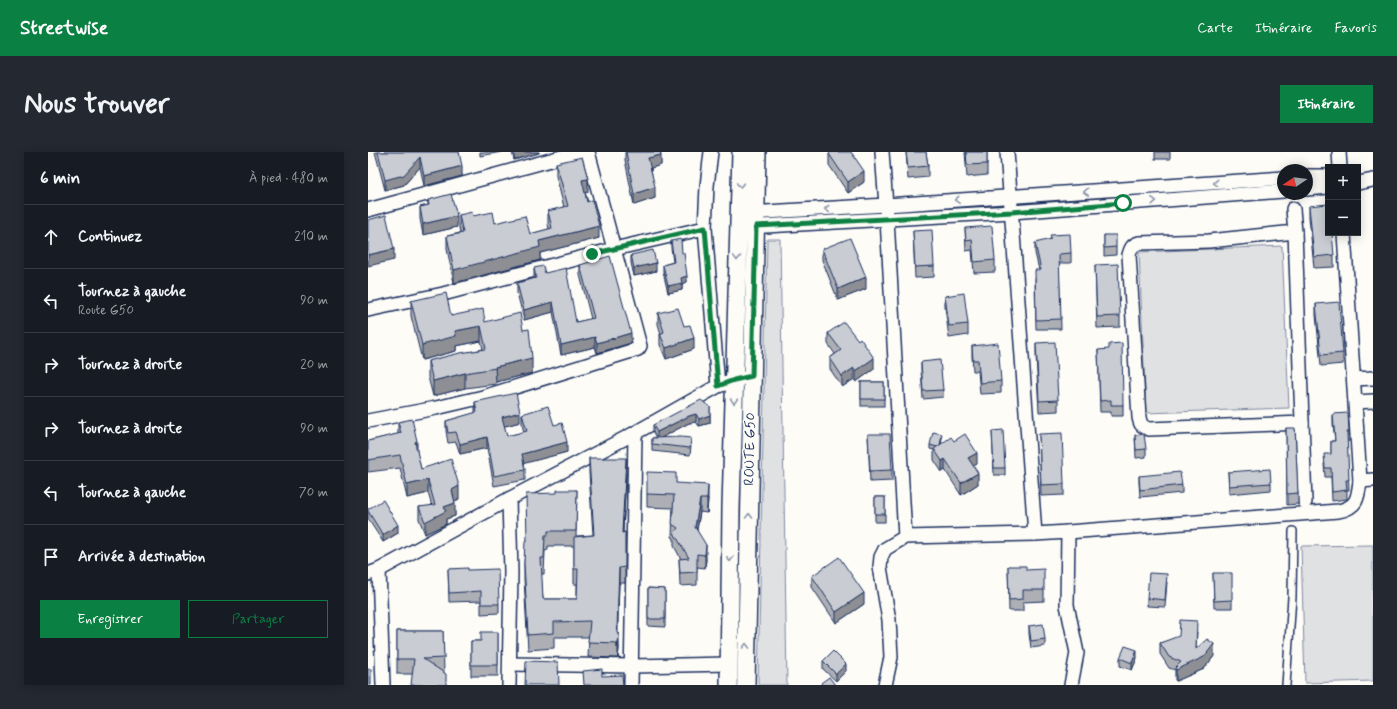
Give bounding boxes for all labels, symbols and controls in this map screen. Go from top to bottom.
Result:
text: Streetwise [20,16,108,41]
text: Carte [1197,19,1233,37]
text: Itinéraire [1255,19,1312,37]
text: Favoris [1334,19,1377,37]
button: Itinéraire [1280,85,1373,123]
text: Nous trouver [24,86,169,123]
north arrow [1277,164,1313,200]
map controls [1325,164,1361,236]
button: + [1325,164,1361,200]
text: 6 min [40,167,80,189]
text: À pied · 480 m [249,170,328,187]
one-way arrow [1213,178,1219,187]
one-way arrow [735,182,744,188]
one-way arrow [1083,187,1090,196]
route start [1114,194,1132,212]
one-way arrow [954,196,960,205]
one-way arrow [1151,196,1157,205]
button: − [1325,200,1361,236]
one-way arrow [824,205,830,214]
icon: ahead [40,226,62,248]
text: Continuez [78,227,142,247]
text: 210 m [294,228,328,245]
route end [583,245,601,263]
one-way arrow [733,255,742,261]
text: Tournez à gauche [78,282,186,302]
icon: left [40,290,62,312]
text: 90 m [300,292,328,309]
text: Route G50 [78,302,134,319]
icon: right [40,354,62,376]
text: Tournez à droite [78,355,182,375]
text: 20 m [300,356,328,373]
one-way arrow [729,398,738,404]
street label: ROUTE G50 [740,412,760,486]
icon: right [40,418,62,440]
text: Tournez à droite [78,419,182,439]
text: 90 m [300,420,328,437]
icon: left [40,482,62,504]
text: Tournez à gauche [78,483,186,503]
text: 70 m [299,484,328,501]
one-way arrow [745,513,753,519]
icon: arrive [40,546,62,568]
text: Arrivée à destination [78,547,205,567]
one-way arrow [726,556,734,562]
button: Enregistrer [40,600,180,638]
button: Partager [188,600,328,638]
one-way arrow [742,643,751,649]

